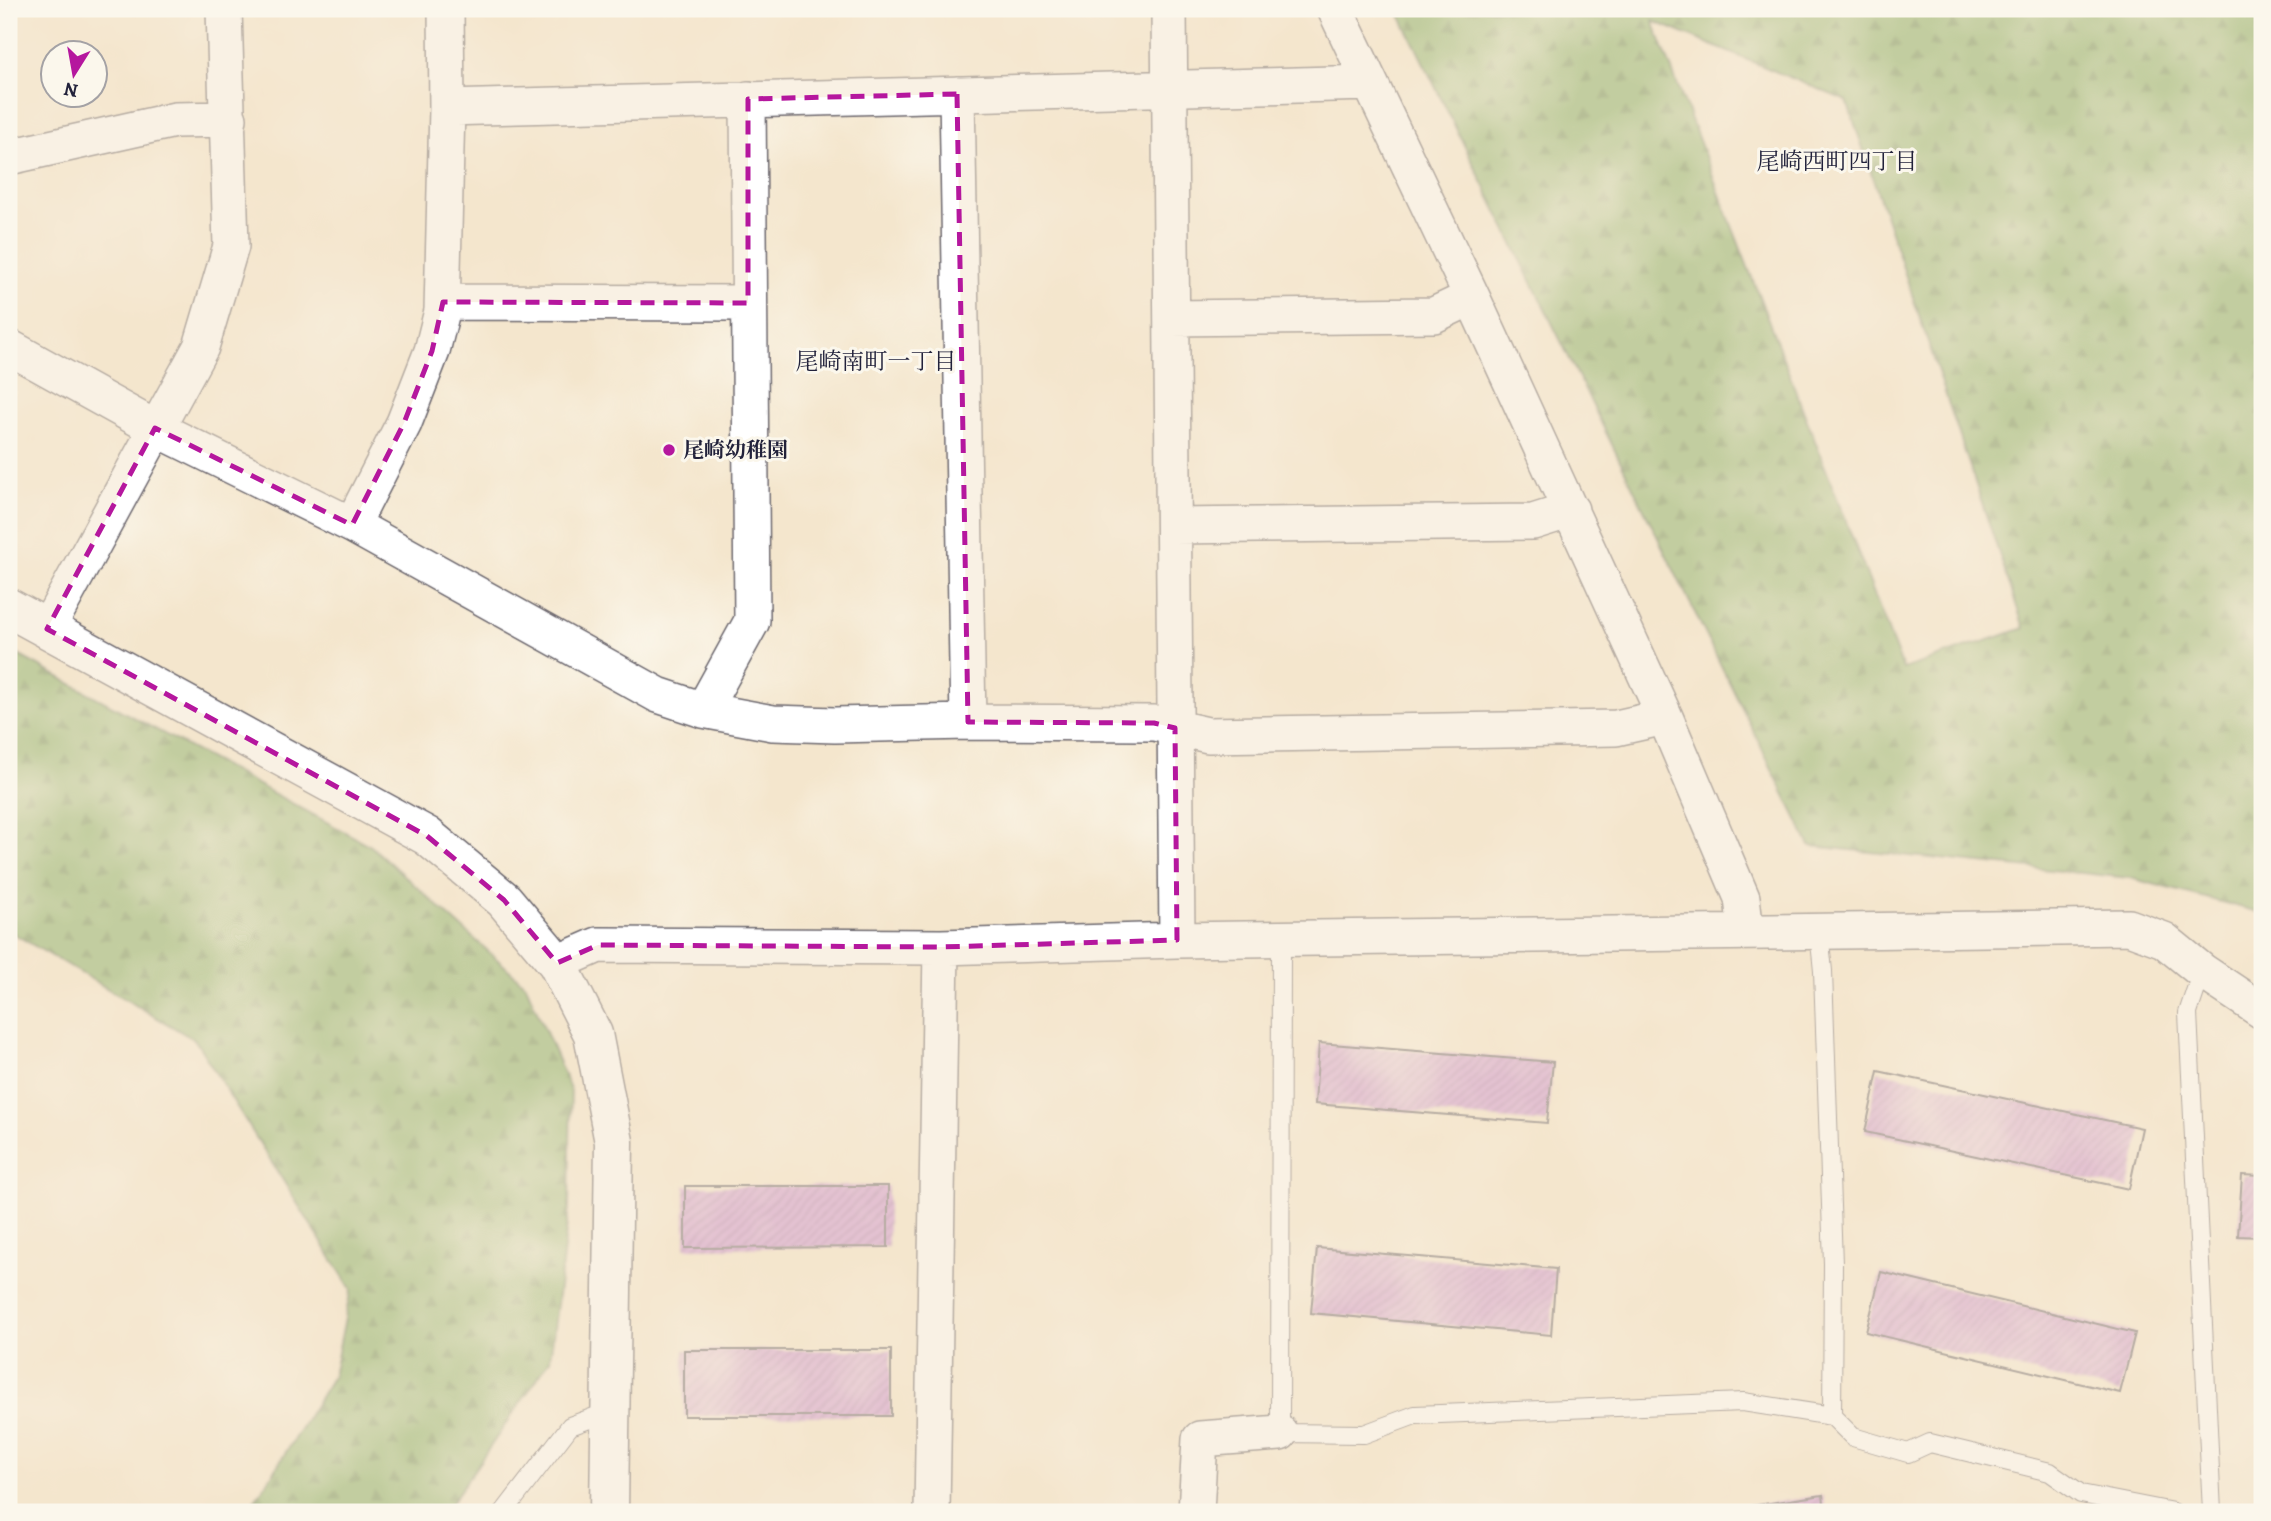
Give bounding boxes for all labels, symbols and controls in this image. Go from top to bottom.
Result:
north arrow [38,38,108,108]
text: N [62,76,80,104]
district label: 尾崎西町四丁目 [1757,146,1918,177]
district label: 尾崎南町一丁目 [796,346,957,377]
place label: 尾崎幼稚園 [683,436,788,464]
marker: 尾崎幼稚園 [661,442,677,458]

